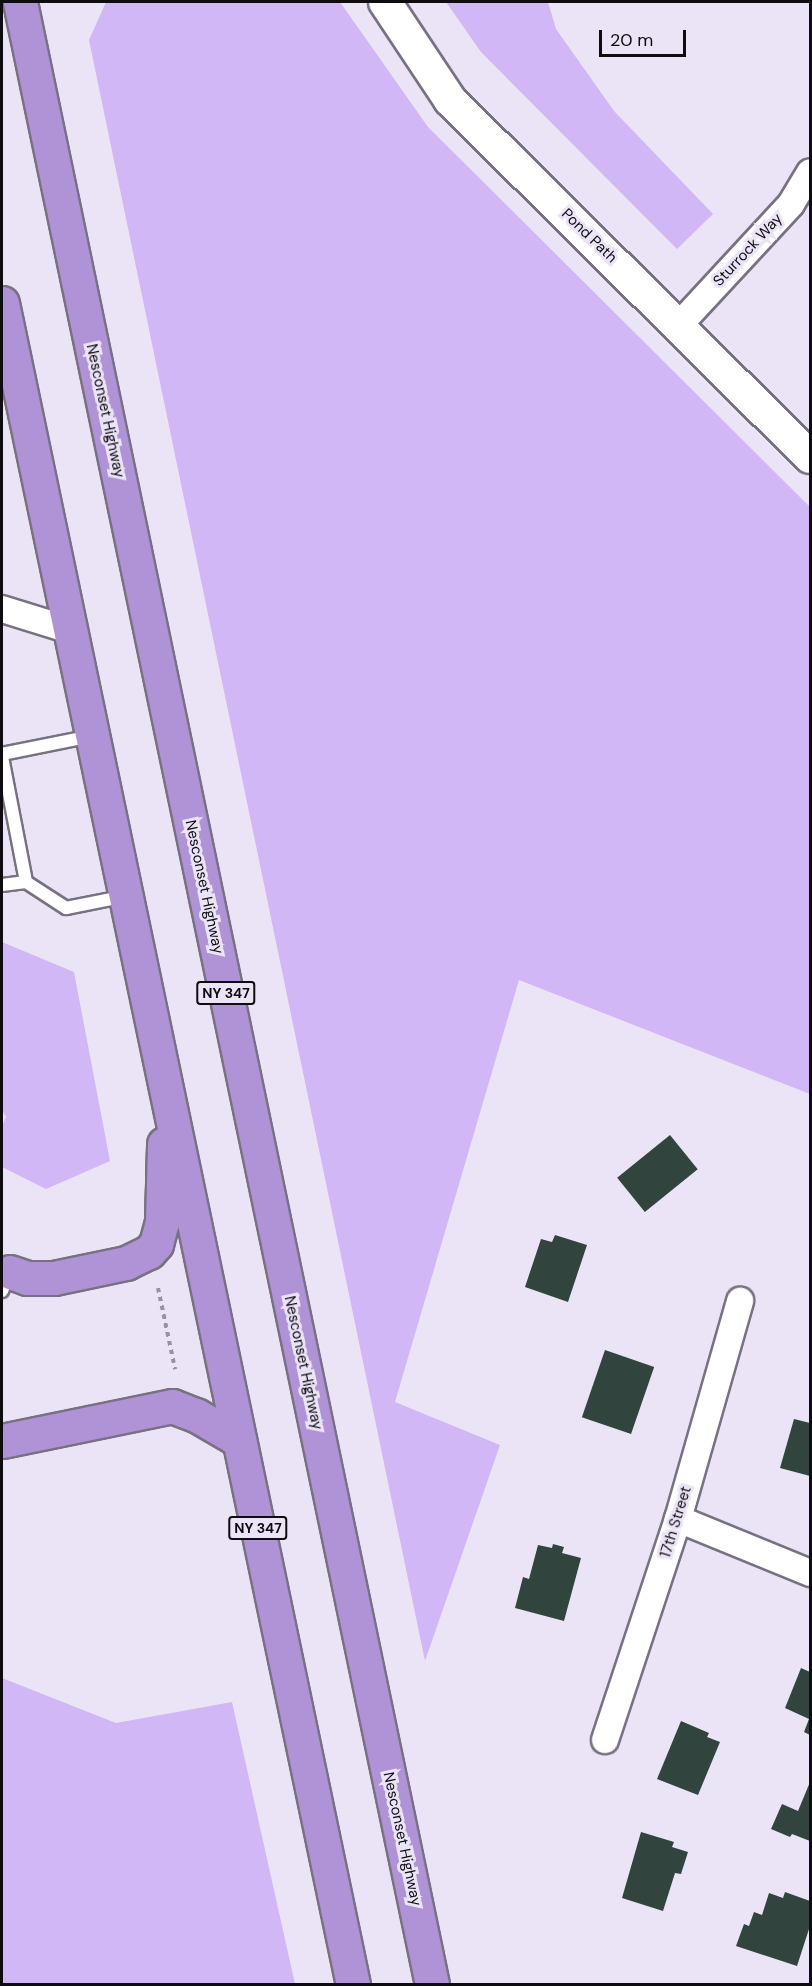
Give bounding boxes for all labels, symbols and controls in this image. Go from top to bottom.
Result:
scale bar [602,18,689,56]
text: 20 m [610,28,653,52]
street label: Pond Path [558,205,620,267]
street label: Sturrock Way [710,210,786,290]
street label: Nesconset Highway [82,342,128,480]
street label: Nesconset Highway [181,818,227,956]
road number: NY 347 [196,982,256,1004]
street label: Nesconset Highway [280,1294,326,1432]
street label: 17th Street [657,1484,695,1560]
road number: NY 347 [228,1517,288,1539]
street label: Nesconset Highway [379,1770,425,1908]

